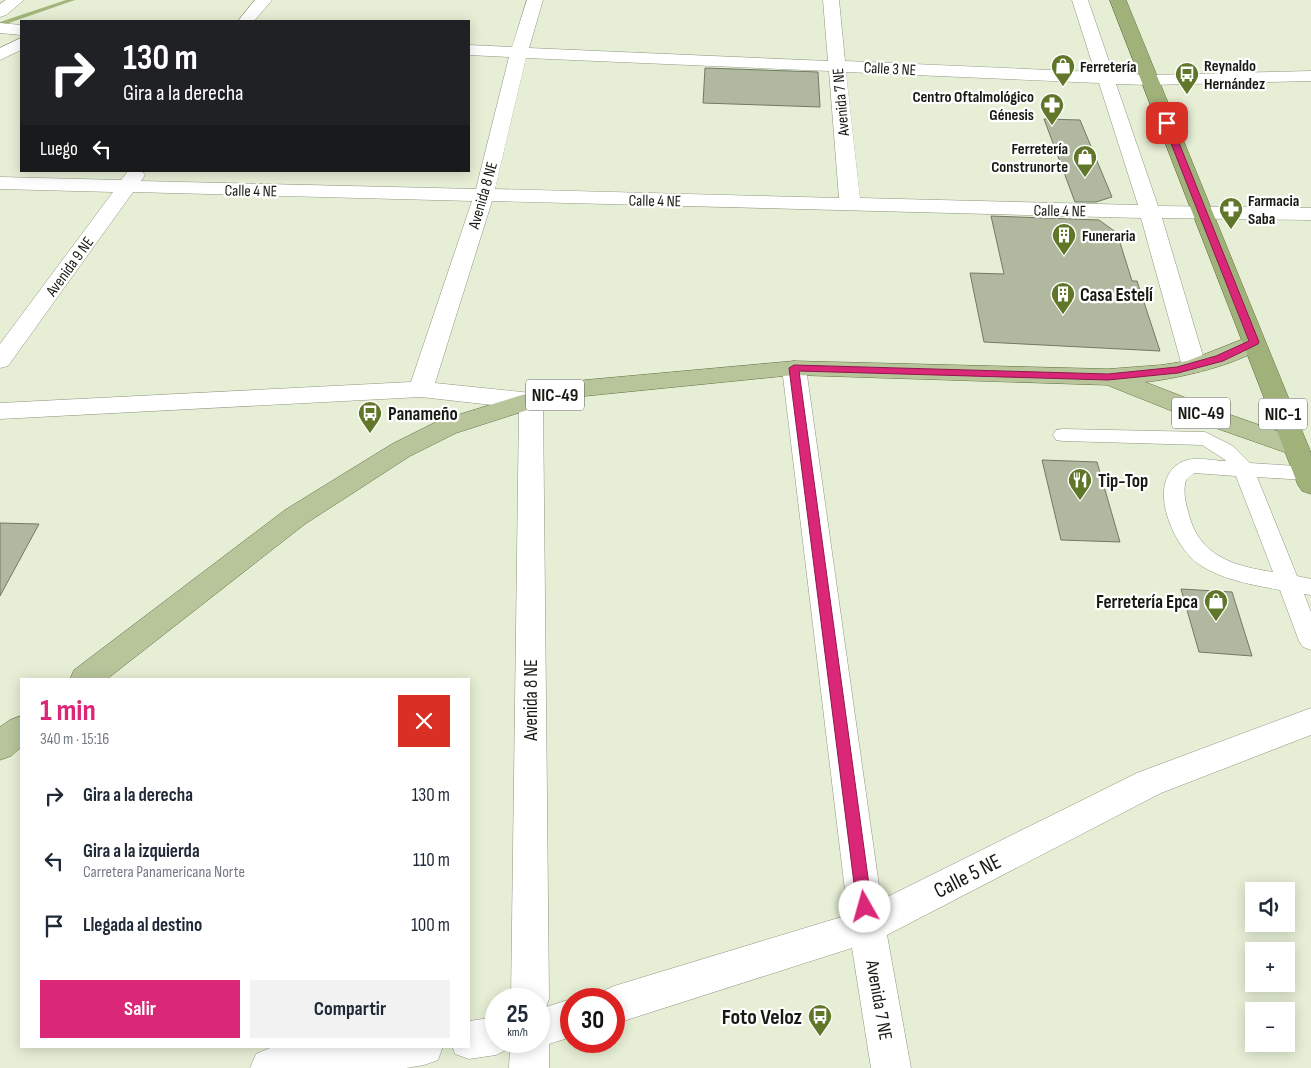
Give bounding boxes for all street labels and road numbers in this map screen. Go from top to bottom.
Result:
street label: Calle 3 NE [863,59,917,80]
street label: Avenida 7 NE [829,67,854,138]
street label: Avenida 8 NE [465,160,502,232]
street label: Calle 4 NE [225,182,277,201]
street label: Calle 4 NE [629,192,681,211]
street label: Calle 4 NE [1034,202,1086,221]
street label: Avenida 9 NE [42,233,98,301]
road number: NIC-49 [526,380,584,410]
road number: NIC-49 [1172,398,1230,428]
road number: NIC-1 [1259,398,1307,429]
street label: Avenida 8 NE [520,659,543,742]
street label: Calle 5 NE [930,848,1006,905]
street label: Avenida 7 NE [860,957,897,1042]

